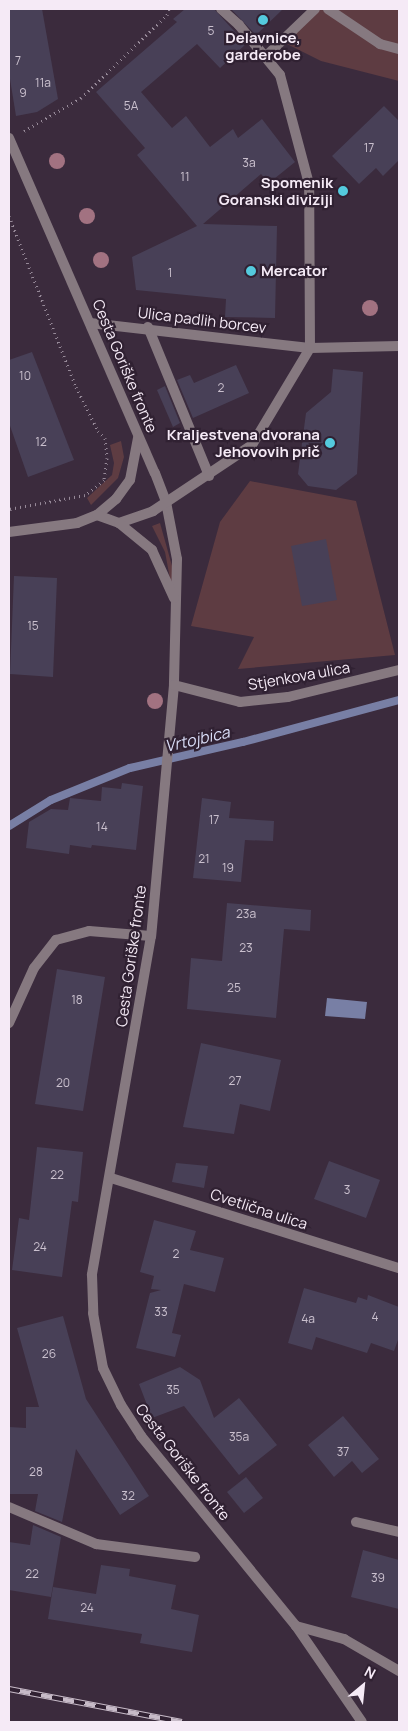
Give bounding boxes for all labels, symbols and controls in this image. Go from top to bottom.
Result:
marker: Delavnice, garderobe [257,14,269,26]
house number: 5 [208,24,214,38]
place label: Delavnice, garderobe [225,28,301,63]
house number: 7 [15,54,21,68]
house number: 11a [35,76,51,90]
house number: 9 [19,86,27,100]
house number: 5A [124,99,138,113]
house number: 17 [364,141,374,155]
house number: 3a [242,156,256,170]
house number: 11 [180,170,190,184]
place label: Spomenik Goranski diviziji [219,173,333,208]
marker: Spomenik Goranski diviziji [337,185,349,197]
place label: Mercator [261,262,327,280]
marker: Mercator [245,265,257,277]
house number: 1 [168,266,172,280]
street label: Cesta Goriške fronte [89,297,161,435]
street label: Ulica padlih borcev [137,303,267,337]
house number: 10 [19,369,31,383]
house number: 2 [218,381,224,395]
place label: Kraljestvena dvorana Jehovovih prič [167,425,320,460]
house number: 12 [35,435,47,449]
marker: Kraljestvena dvorana Jehovovih prič [324,437,336,449]
house number: 15 [27,619,39,633]
street label: Stjenkova ulica [247,658,351,694]
water label: Vrtojbica [163,722,231,756]
house number: 17 [209,813,219,827]
house number: 14 [96,820,108,834]
house number: 21 [198,852,210,866]
house number: 19 [222,861,234,875]
street label: Cesta Goriške fronte [112,884,150,1028]
house number: 23a [236,907,256,921]
house number: 23 [239,941,253,955]
house number: 25 [227,981,241,995]
house number: 18 [71,993,83,1007]
house number: 27 [229,1074,241,1088]
house number: 20 [56,1076,70,1090]
house number: 22 [50,1168,64,1182]
house number: 3 [344,1183,350,1197]
street label: Cvetlična ulica [208,1185,310,1233]
house number: 24 [33,1240,47,1254]
house number: 2 [173,1247,179,1261]
house number: 33 [154,1305,168,1319]
house number: 4 [371,1310,379,1324]
house number: 4a [301,1312,315,1326]
house number: 26 [42,1347,56,1361]
house number: 35 [166,1383,180,1397]
street label: Cesta Goriške fronte [132,1400,234,1524]
house number: 35a [229,1430,249,1444]
house number: 37 [337,1445,349,1459]
house number: 28 [29,1465,43,1479]
house number: 32 [121,1489,135,1503]
house number: 22 [25,1567,39,1581]
house number: 39 [371,1571,385,1585]
house number: 24 [80,1601,94,1615]
north arrow [338,1661,388,1711]
text: N [361,1662,379,1683]

